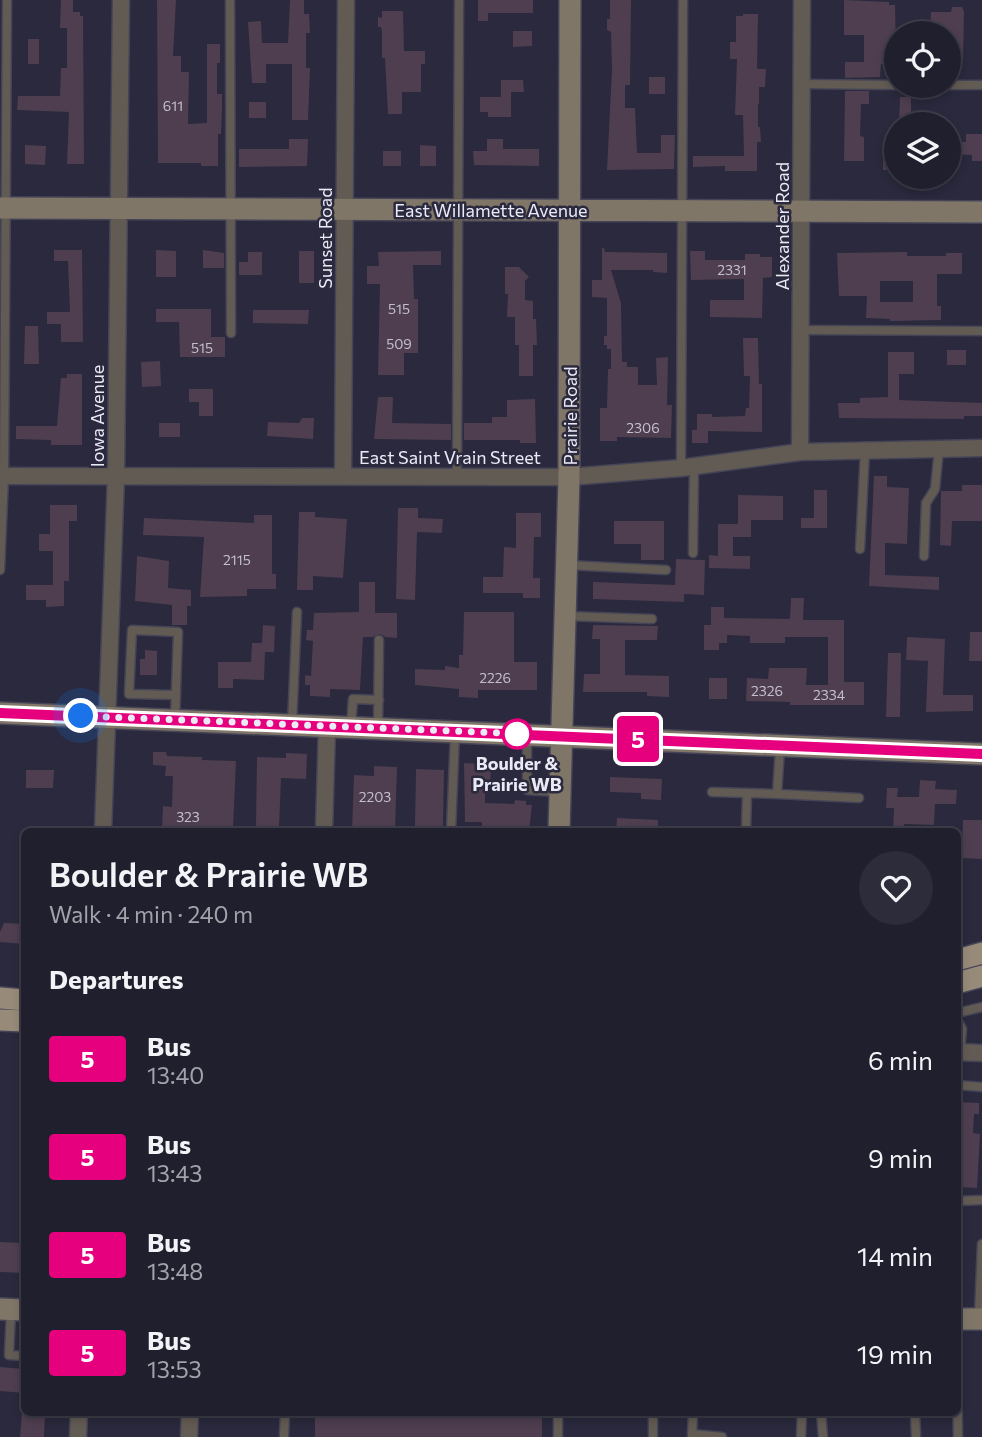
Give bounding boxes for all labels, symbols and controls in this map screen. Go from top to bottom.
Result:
map controls [884,21,961,189]
button: locate [884,21,961,98]
house number: 611 [163,97,183,114]
button: layers [884,112,961,189]
street label: Alexander Road [771,162,793,290]
street label: Sunset Road [314,187,336,289]
street label: East Willamette Avenue [394,199,588,221]
house number: 2331 [717,261,747,278]
house number: 515 [388,300,410,317]
house number: 509 [386,335,412,352]
house number: 515 [191,339,213,356]
street label: Iowa Avenue [86,365,108,467]
street label: Prairie Road [559,366,581,466]
house number: 2306 [626,419,660,436]
street label: East Saint Vrain Street [359,446,541,468]
house number: 2115 [223,551,251,568]
house number: 2226 [479,669,511,686]
house number: 2326 [751,682,783,699]
house number: 2334 [813,686,846,703]
your location [63,698,98,733]
line badge: 5 [615,716,661,762]
marker: Boulder & Prairie WB [502,719,532,749]
text: 5 [631,724,645,753]
place label: Boulder & Prairie WB [472,752,562,795]
house number: 2203 [359,788,391,805]
house number: 323 [176,808,200,825]
button: heart [859,851,933,925]
text: Boulder & Prairie WB [49,853,368,894]
text: Walk · 4 min · 240 m [49,900,253,928]
text: Departures [49,963,184,994]
text: Bus [147,1030,191,1061]
text: 5 [81,1044,95,1073]
text: 6 min [868,1044,933,1075]
text: 13:40 [147,1061,204,1089]
text: Bus [147,1128,191,1159]
text: 5 [81,1142,95,1171]
text: 9 min [868,1142,933,1173]
text: 13:43 [147,1159,202,1187]
text: Bus [147,1226,191,1257]
text: 5 [81,1240,95,1269]
text: 14 min [857,1240,933,1271]
text: 13:48 [147,1257,203,1285]
text: Bus [147,1324,191,1355]
text: 5 [81,1338,95,1367]
text: 19 min [857,1338,933,1369]
text: 13:53 [147,1355,202,1383]

